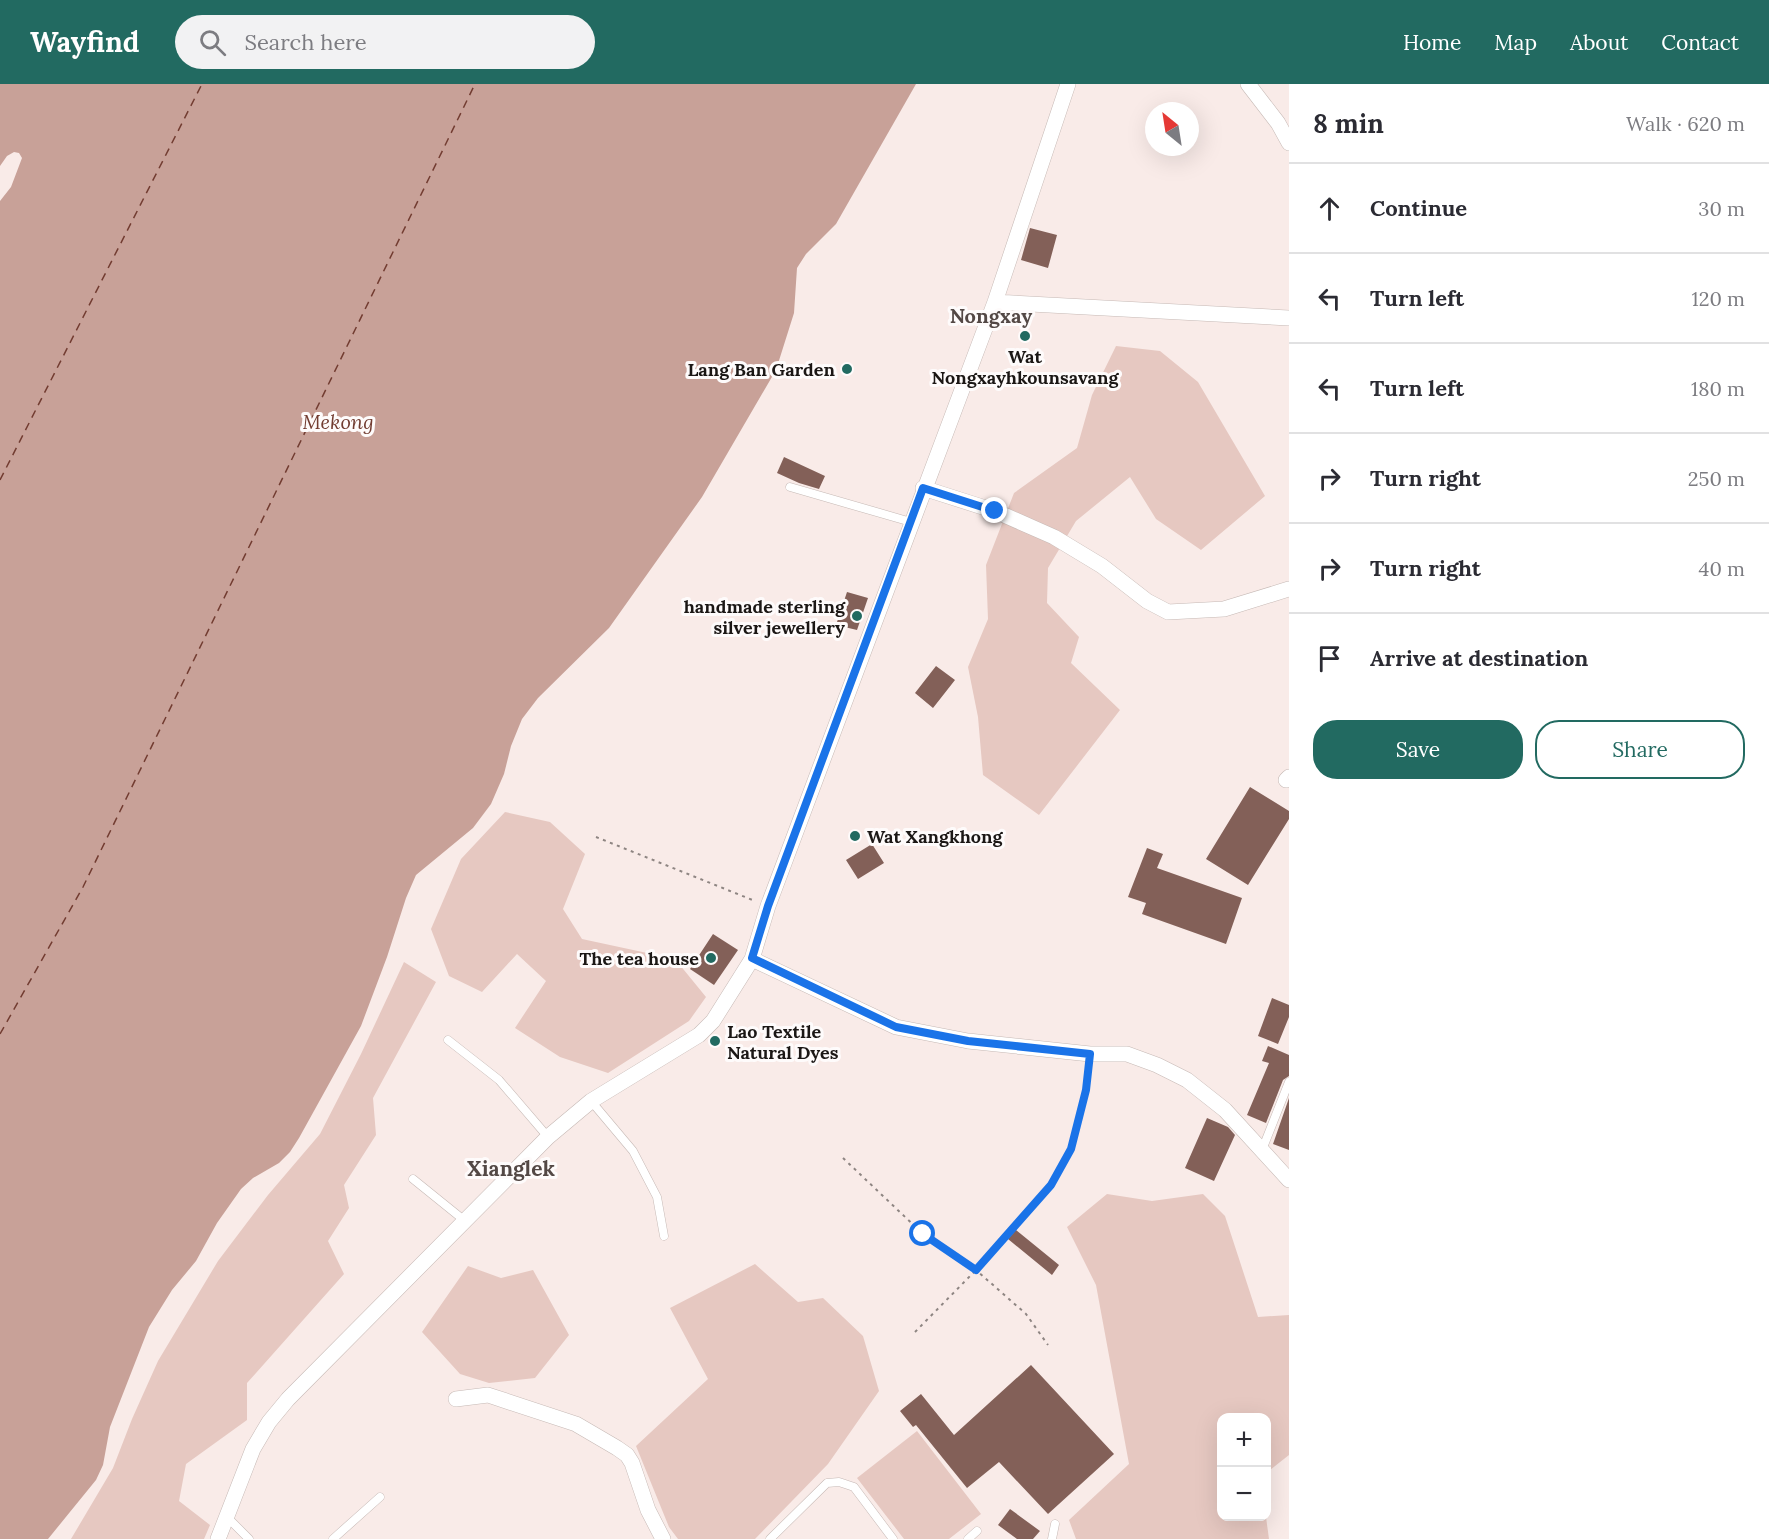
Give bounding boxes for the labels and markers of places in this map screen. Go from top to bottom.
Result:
marker: Wat Nongxayhkounsavang [1018,329,1032,343]
place label: Wat Nongxayhkounsavang [932,345,1119,389]
place label: Lang Ban Garden [688,358,836,381]
marker: Lang Ban Garden [840,362,854,376]
place label: handmade sterling silver jewellery [684,595,846,639]
marker: handmade sterling silver jewellery [850,609,864,623]
place label: Wat Xangkhong [867,825,1004,848]
marker: Wat Xangkhong [848,829,862,843]
place label: The tea house [580,947,699,970]
marker: The tea house [704,951,718,965]
place label: Lao Textile Natural Dyes [727,1020,839,1064]
marker: Lao Textile Natural Dyes [708,1034,722,1048]

